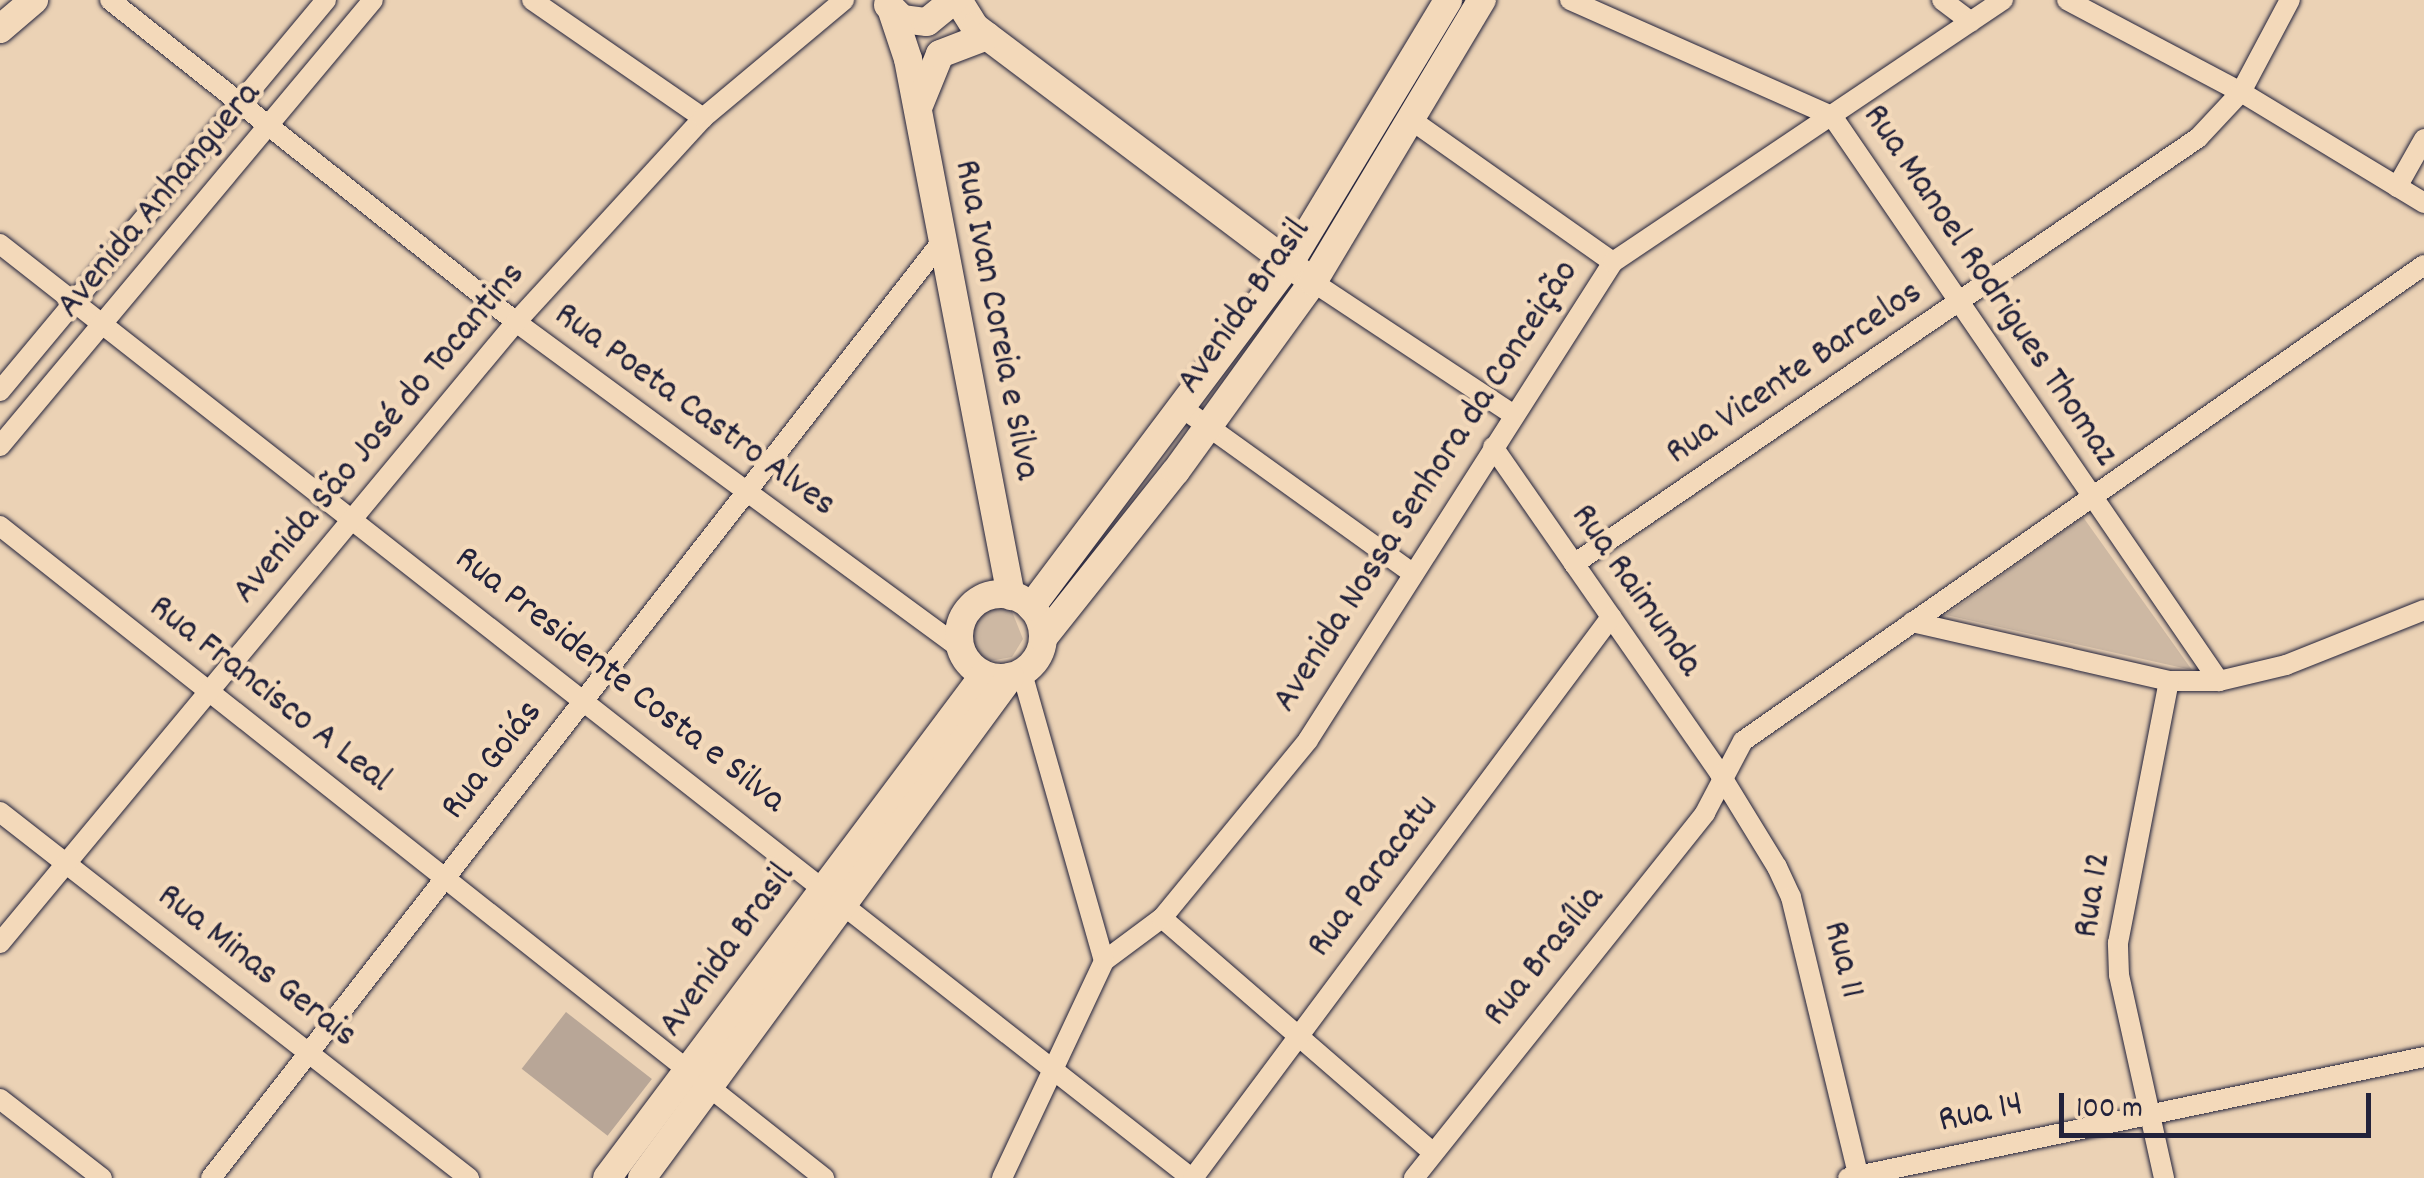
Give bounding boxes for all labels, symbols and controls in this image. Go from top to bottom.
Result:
street label: Avenida Anhanguera [48,73,272,329]
street label: Rua Manoel Rodrigues Thomaz [1851,96,2127,476]
street label: Rua Ivan Coreia e Silva [942,156,1048,484]
street label: Avenida Brasil [1168,210,1322,404]
street label: Avenida Nossa Senhora da Conceição [1264,252,1590,722]
street label: Avenida São José do Tocantins [223,254,537,614]
street label: Rua Vicente Barcelos [1658,271,1932,477]
street label: Rua Poeta Castro Alves [544,293,844,529]
street label: Rua Raimunda [1559,496,1711,686]
street label: Rua Presidente Costa e Silva [444,537,794,825]
street label: Rua Francisco A Leal [139,586,399,804]
street label: Rua Goiás [432,692,554,830]
street label: Rua Paracatu [1298,787,1450,967]
street label: Rua 12 [2065,849,2123,941]
street label: Avenida Brasil [650,855,806,1047]
street label: Rua Minas Gerais [147,875,365,1059]
street label: Rua Brasília [1474,877,1616,1037]
street label: Rua 11 [1810,917,1874,1003]
scale bar [2064,1073,2376,1135]
street label: Rua 14 [1934,1083,2028,1145]
text: 100 m [2076,1089,2143,1132]

